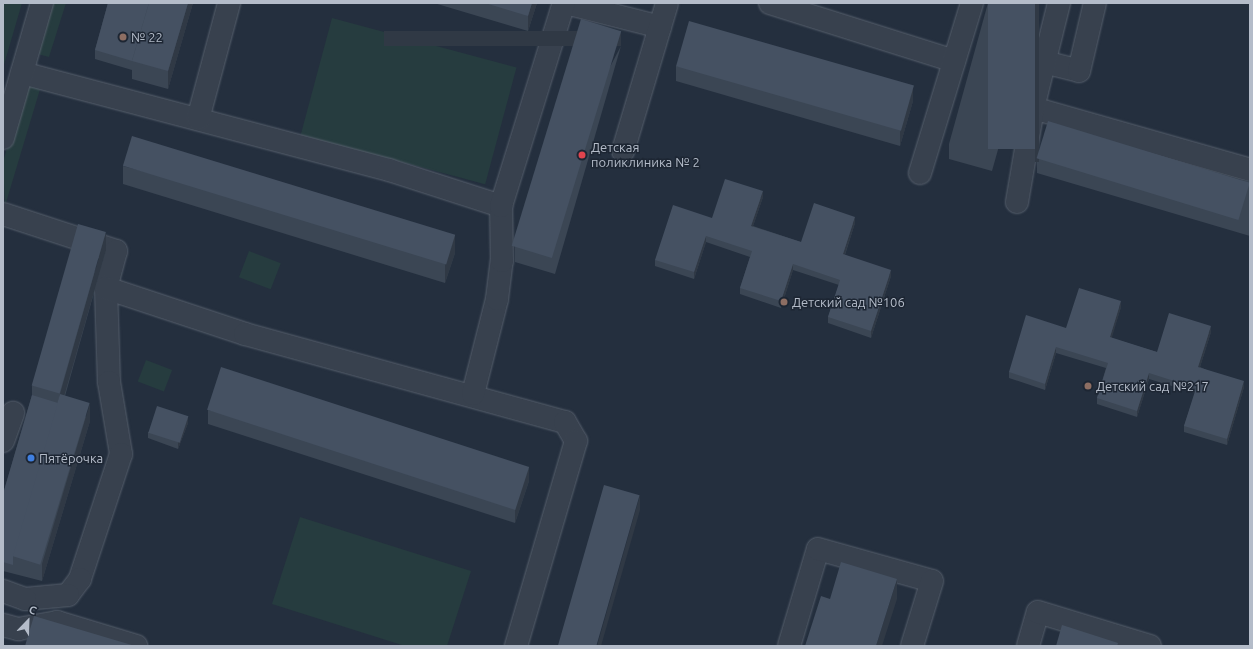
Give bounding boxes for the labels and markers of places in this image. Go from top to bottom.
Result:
place label: № 22 [131,29,163,45]
marker: № 22 [118,32,128,42]
place label: Детская поликлиника № 2 [591,140,700,171]
marker: Детская поликлиника № 2 [576,149,588,161]
place label: Детский сад №106 [792,294,905,310]
marker: Детский сад №106 [779,297,789,307]
place label: Детский сад №217 [1096,378,1209,394]
marker: Детский сад №217 [1083,381,1093,391]
place label: Пятёрочка [39,450,103,466]
marker: Пятёрочка [26,453,36,463]

